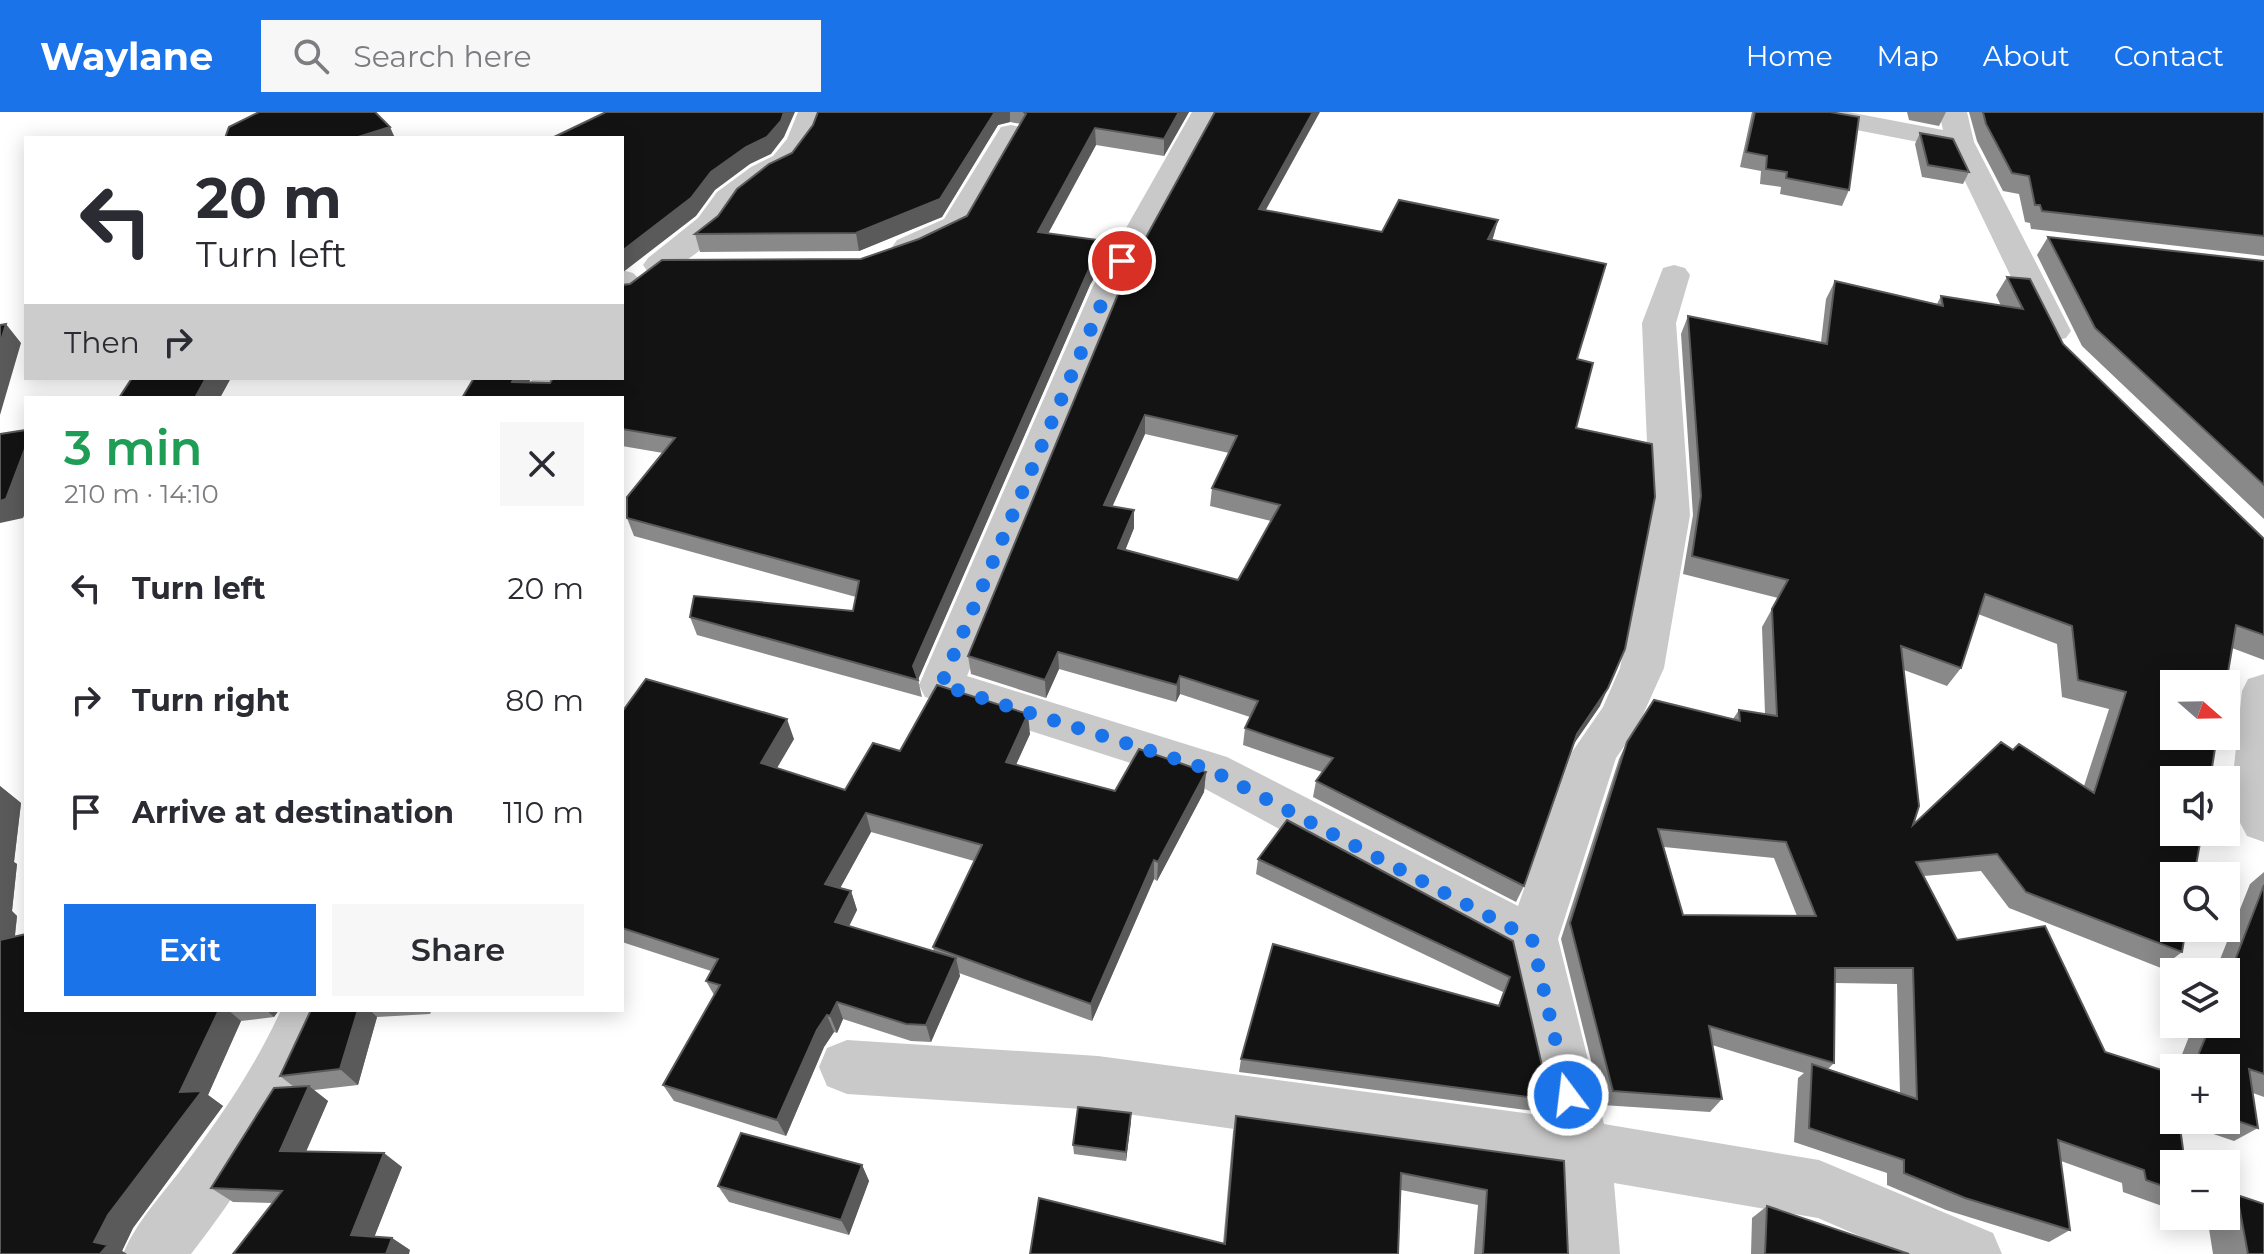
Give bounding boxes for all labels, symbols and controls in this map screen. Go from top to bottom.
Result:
search box [261,20,821,92]
text: Waylane [40,33,213,80]
icon: search [289,34,333,78]
text: Search here [353,38,532,75]
text: Home [1746,39,1833,73]
text: Map [1877,39,1939,73]
text: About [1983,39,2070,73]
text: Contact [2114,39,2224,73]
text: 20 m [196,164,342,232]
icon: left [64,168,168,272]
pin [1088,227,1156,295]
text: Turn left [196,232,347,276]
icon: arrive [1100,239,1144,283]
icon: right [156,320,200,364]
text: Then [64,324,140,361]
text: 3 min [64,419,202,477]
button: close [500,422,584,506]
text: 210 m · 14:10 [64,478,219,510]
icon: left [64,566,108,610]
text: Turn left [132,570,265,607]
text: 20 m [507,570,584,607]
north arrow [2160,670,2240,750]
map controls [2160,670,2240,1230]
icon: right [64,678,108,722]
text: Turn right [132,682,289,719]
text: 80 m [505,682,584,719]
button: sound [2160,766,2240,846]
icon: arrive [64,790,108,834]
text: Arrive at destination [132,794,454,831]
text: 110 m [503,794,584,831]
button: search [2160,862,2240,942]
button: Exit [64,904,316,996]
button: Share [332,904,584,996]
button: layers [2160,958,2240,1038]
position arrow [1526,1053,1610,1137]
button: + [2160,1054,2240,1134]
button: − [2160,1150,2240,1230]

